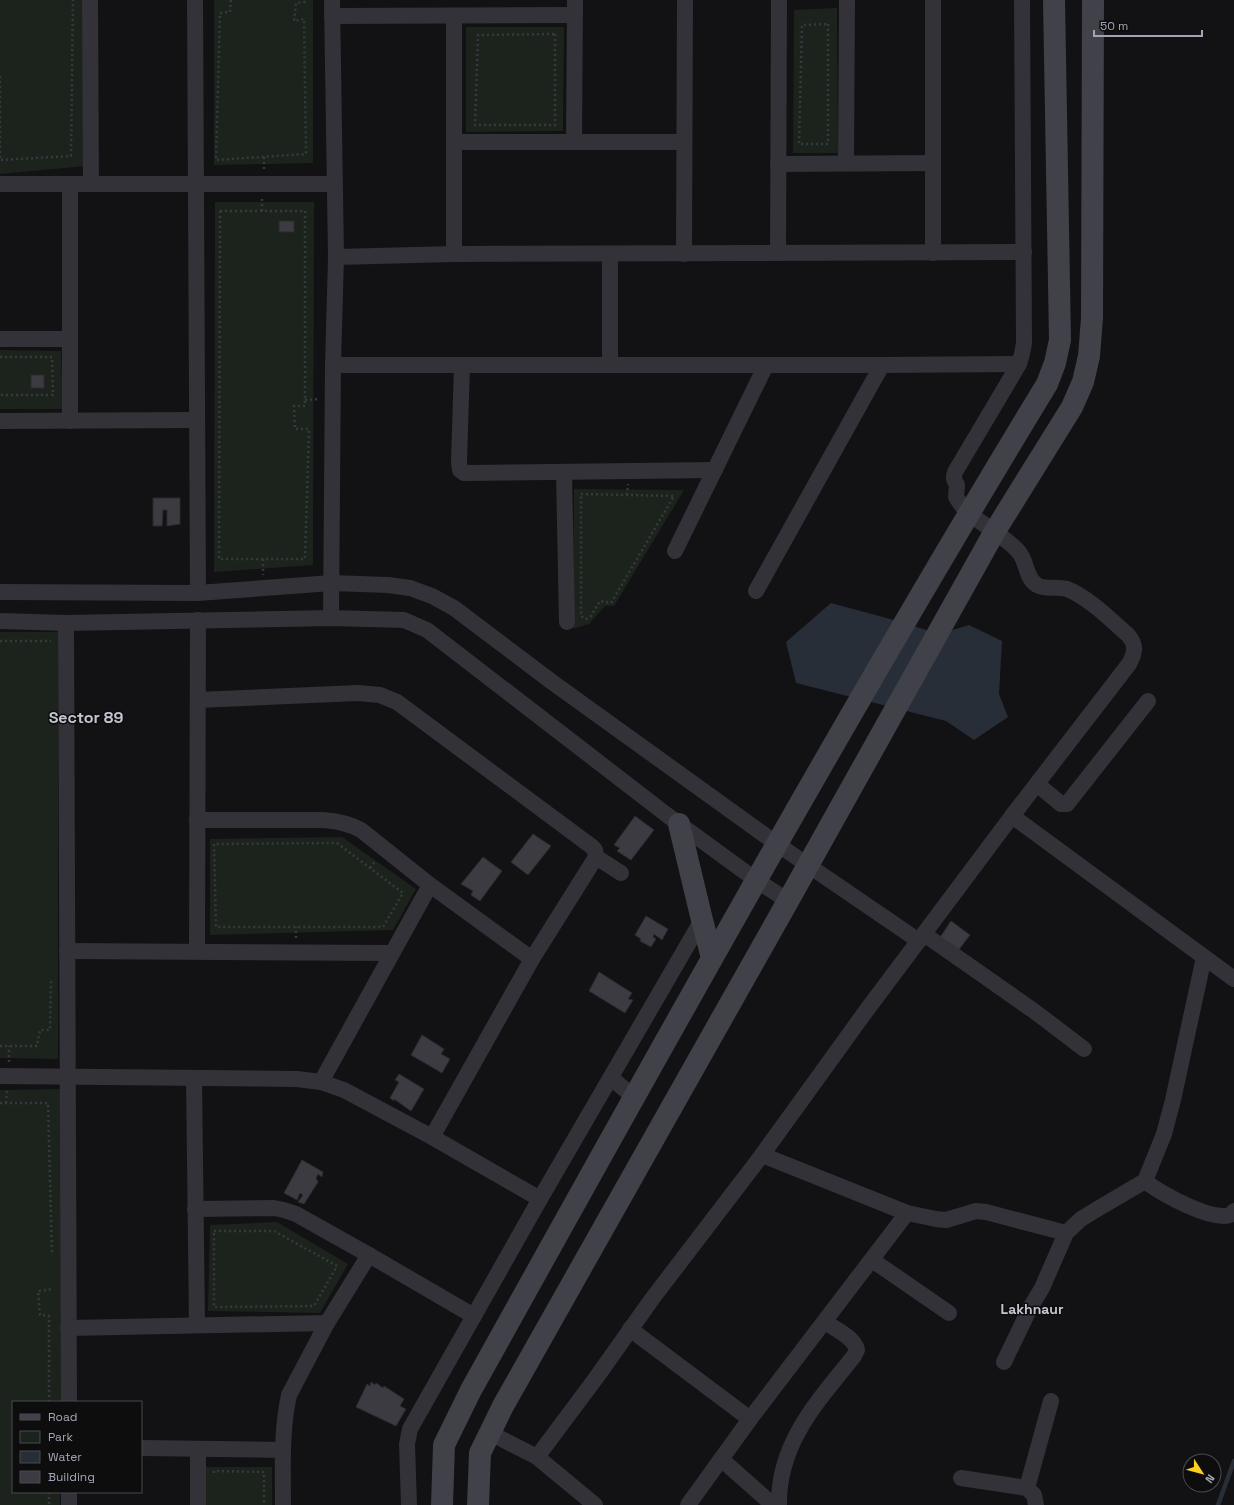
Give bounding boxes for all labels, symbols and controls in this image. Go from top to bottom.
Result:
scale bar [1094,12,1202,38]
text: 50 m [1100,18,1128,34]
district label: Sector 89 [49,707,123,728]
district label: Lakhnaur [1001,1300,1064,1318]
legend [12,1401,142,1493]
text: Road [48,1409,77,1425]
text: Park [48,1429,73,1445]
text: Water [48,1449,82,1465]
north arrow [1182,1453,1222,1493]
text: Building [48,1469,95,1485]
text: N [1202,1472,1218,1486]

